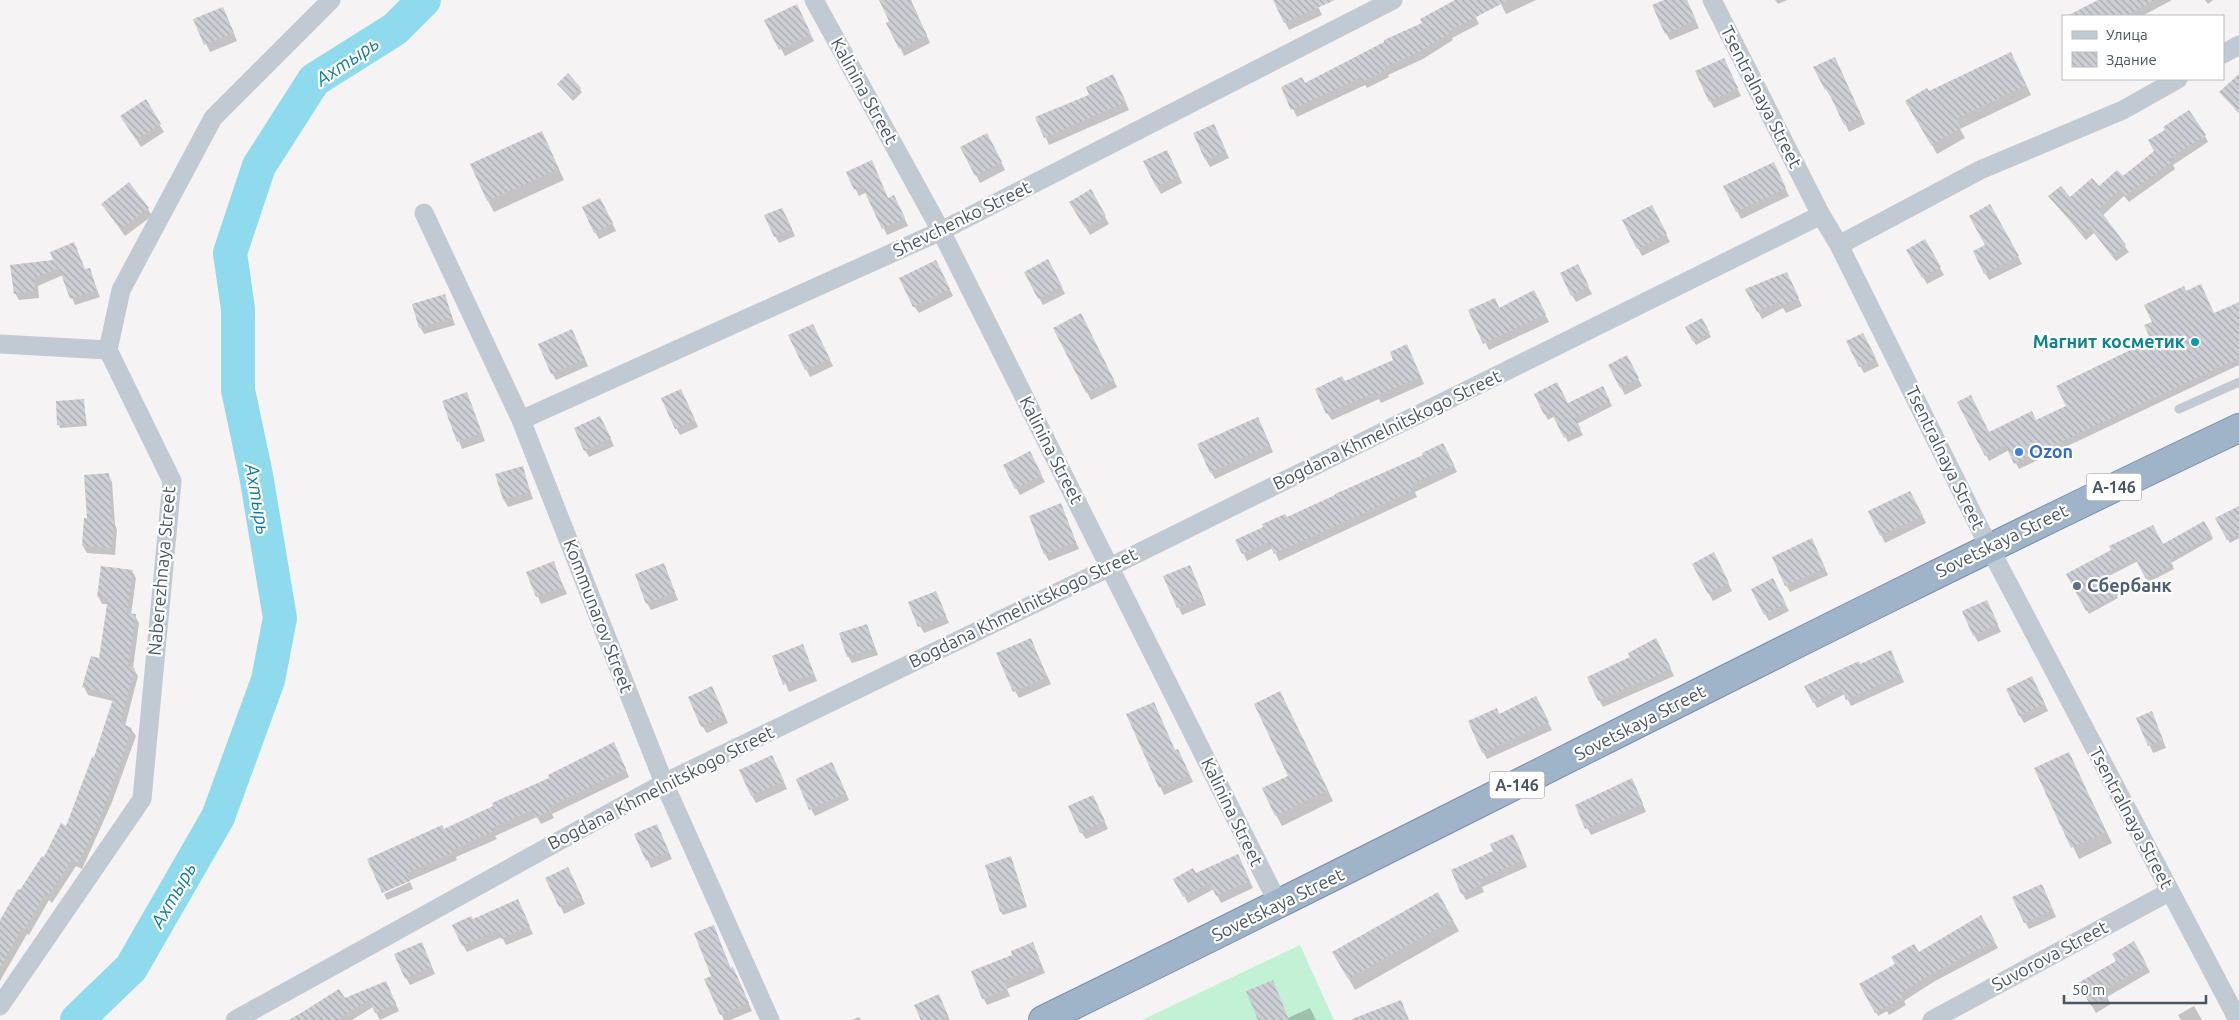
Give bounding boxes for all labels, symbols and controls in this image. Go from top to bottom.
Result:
legend [2062,15,2224,80]
street label: Tsentralnaya Street [1717,22,1806,171]
text: Улица [2106,26,2148,43]
water label: Ахтырь [310,32,383,91]
street label: Kalinina Street [828,34,902,147]
text: Здание [2106,51,2157,68]
street label: Shevchenko Street [889,176,1034,260]
place label: Магнит косметик [2033,331,2186,351]
marker: Магнит косметик [2189,336,2201,348]
street label: Bogdana Khmelnitskogo Street [1269,365,1504,493]
street label: Tsentralnaya Street [1902,383,1989,533]
street label: Kalinina Street [1016,392,1088,507]
place label: Ozon [2029,441,2073,461]
marker: Ozon [2013,446,2025,458]
water label: Ахтырь [241,461,275,536]
road number: А-146 [2086,474,2142,501]
street label: Naberezhnaya Street [144,486,178,656]
street label: Sovetskaya Street [1932,500,2071,581]
street label: Kommunarov Street [560,536,637,695]
street label: Bogdana Khmelnitskogo Street [905,543,1140,671]
place label: Сбербанк [2087,575,2173,595]
marker: Сбербанк [2071,580,2083,592]
street label: Sovetskaya Street [1571,680,1708,764]
street label: Bogdana Khmelnitskogo Street [544,721,777,853]
street label: Tsentralnaya Street [2086,744,2178,892]
street label: Kalinina Street [1198,754,1268,869]
road number: А-146 [1490,772,1544,798]
water label: Ахтырь [145,859,200,932]
street label: Sovetskaya Street [1208,864,1347,945]
street label: Suvorova Street [1988,916,2111,994]
scale bar [2064,972,2206,1004]
text: 50 m [2072,981,2105,998]

